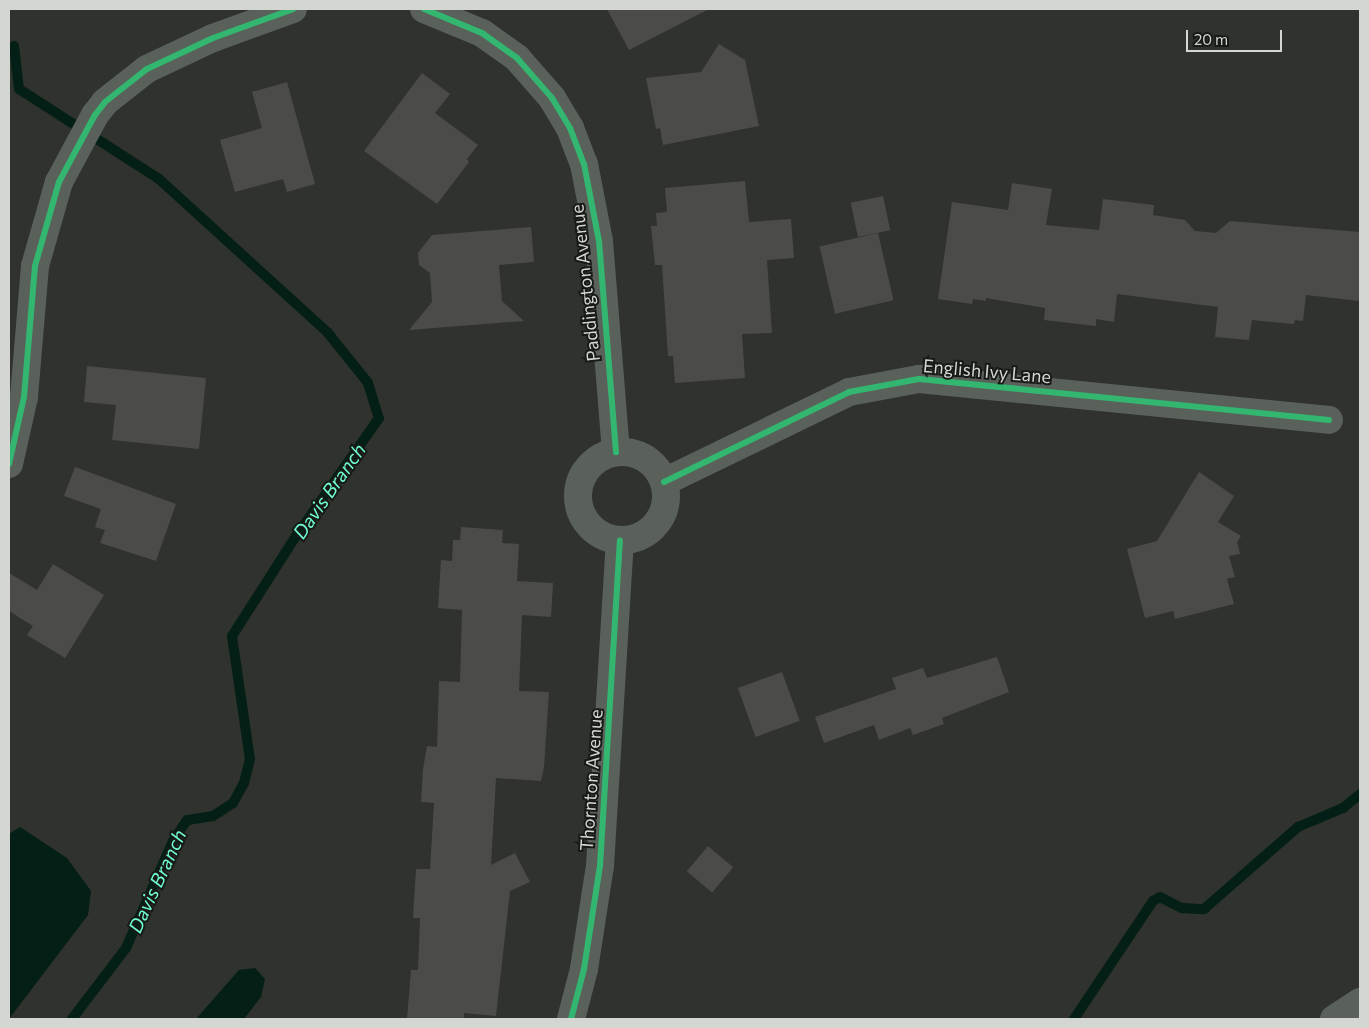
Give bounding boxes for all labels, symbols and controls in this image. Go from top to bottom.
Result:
scale bar [1189,20,1285,52]
text: 20 m [1194,30,1228,48]
street label: Paddington Avenue [566,203,604,363]
street label: English Ivy Lane [922,355,1052,387]
water label: Davis Branch [288,439,370,543]
street label: Thornton Avenue [575,708,607,852]
water label: Davis Branch [123,826,191,936]

